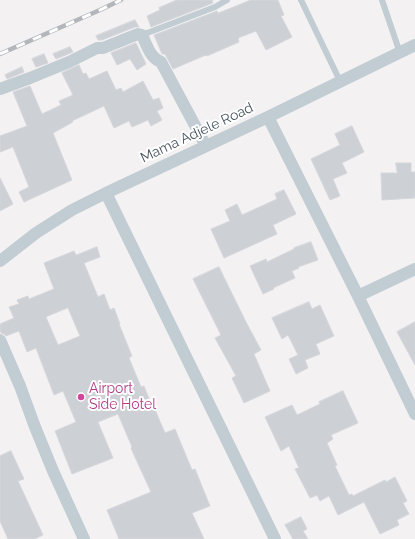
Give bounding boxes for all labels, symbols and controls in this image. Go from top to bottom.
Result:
street label: Mama Adjele Road [138,100,256,166]
place label: Airport Side Hotel [89,381,156,414]
marker: Airport Side Hotel [76,392,86,402]

